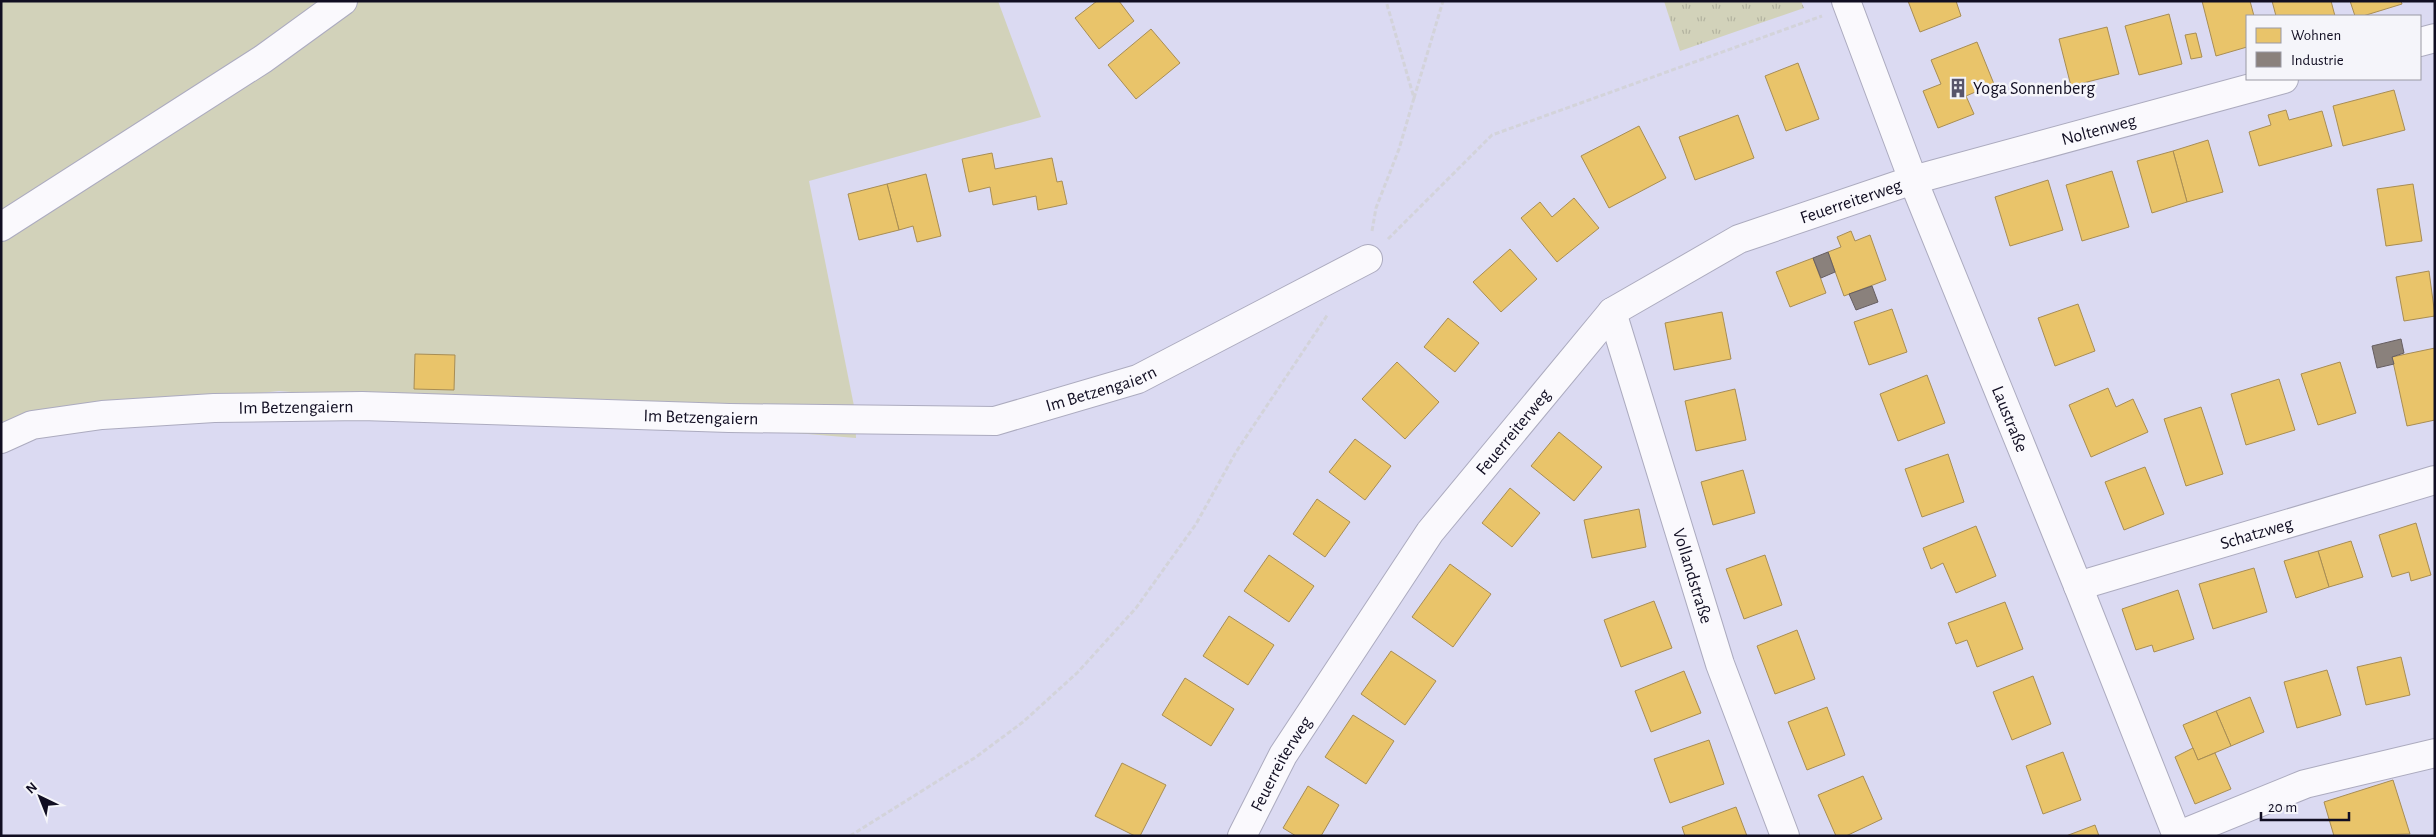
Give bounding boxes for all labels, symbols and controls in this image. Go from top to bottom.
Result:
legend [2246,15,2421,80]
text: Wohnen [2291,28,2341,43]
text: Industrie [2291,53,2344,68]
building icon: Yoga Sonnenberg [1947,77,1969,99]
place label: Yoga Sonnenberg [1973,80,2095,98]
street label: Noltenweg [2059,112,2139,149]
street label: Feuerreiterweg [1798,176,1904,228]
street label: Im Betzengaiern [1044,363,1160,416]
street label: Laustraße [1988,384,2031,455]
street label: Feuerreiterweg [1473,386,1555,479]
street label: Im Betzengaiern [238,398,354,418]
street label: Im Betzengaiern [643,407,758,428]
street label: Schatzweg [2218,515,2295,553]
street label: Vollandstraße [1669,526,1715,626]
street label: Feuerreiterweg [1248,714,1316,815]
north arrow [15,772,65,822]
text: N [23,780,40,797]
scale bar [2261,790,2348,822]
text: 20 m [2268,800,2297,815]

